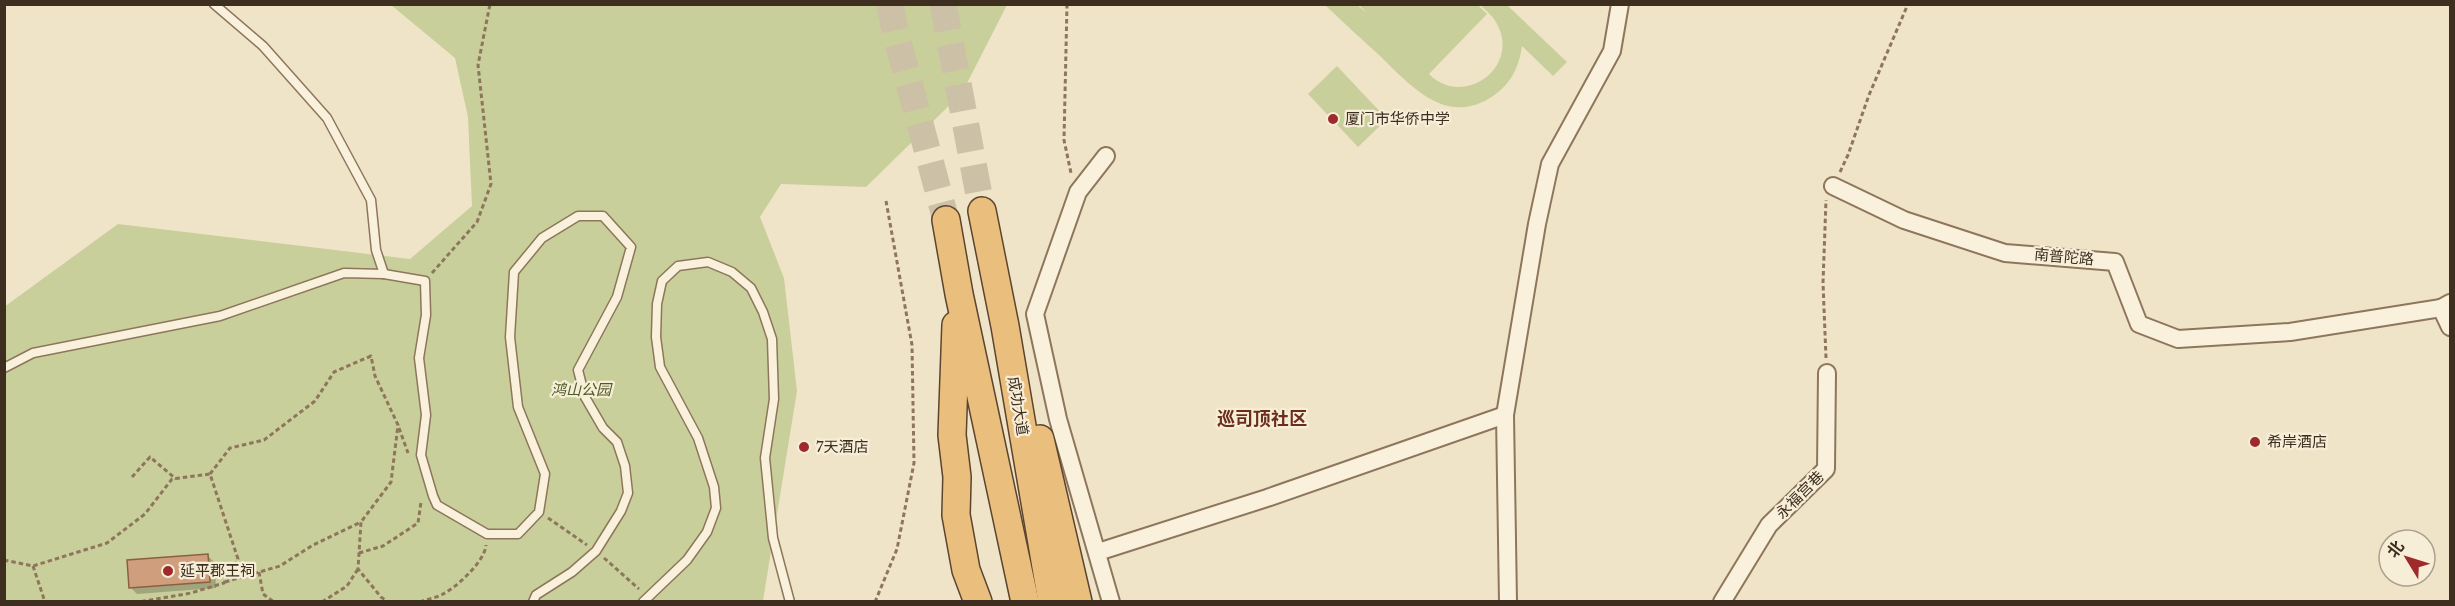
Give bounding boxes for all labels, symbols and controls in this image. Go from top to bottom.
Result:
place label: 厦门市华侨中学 [1345,109,1450,128]
marker: 厦门市华侨中学 [1326,112,1340,126]
street label: 南普陀路 [2033,244,2095,269]
street label: 成功大道 [1004,375,1033,437]
park label: 鸿山公园 [551,380,613,399]
district label: 巡司顶社区 [1217,408,1307,430]
place label: 希岸酒店 [2267,432,2327,451]
marker: 希岸酒店 [2248,435,2262,449]
place label: 7天酒店 [816,437,869,456]
marker: 7天酒店 [797,440,811,454]
street label: 永福宫巷 [1772,467,1828,523]
north arrow [2377,528,2437,588]
text: 北 [2382,536,2408,561]
place label: 延平郡王祠 [180,561,255,580]
marker: 延平郡王祠 [161,564,175,578]

